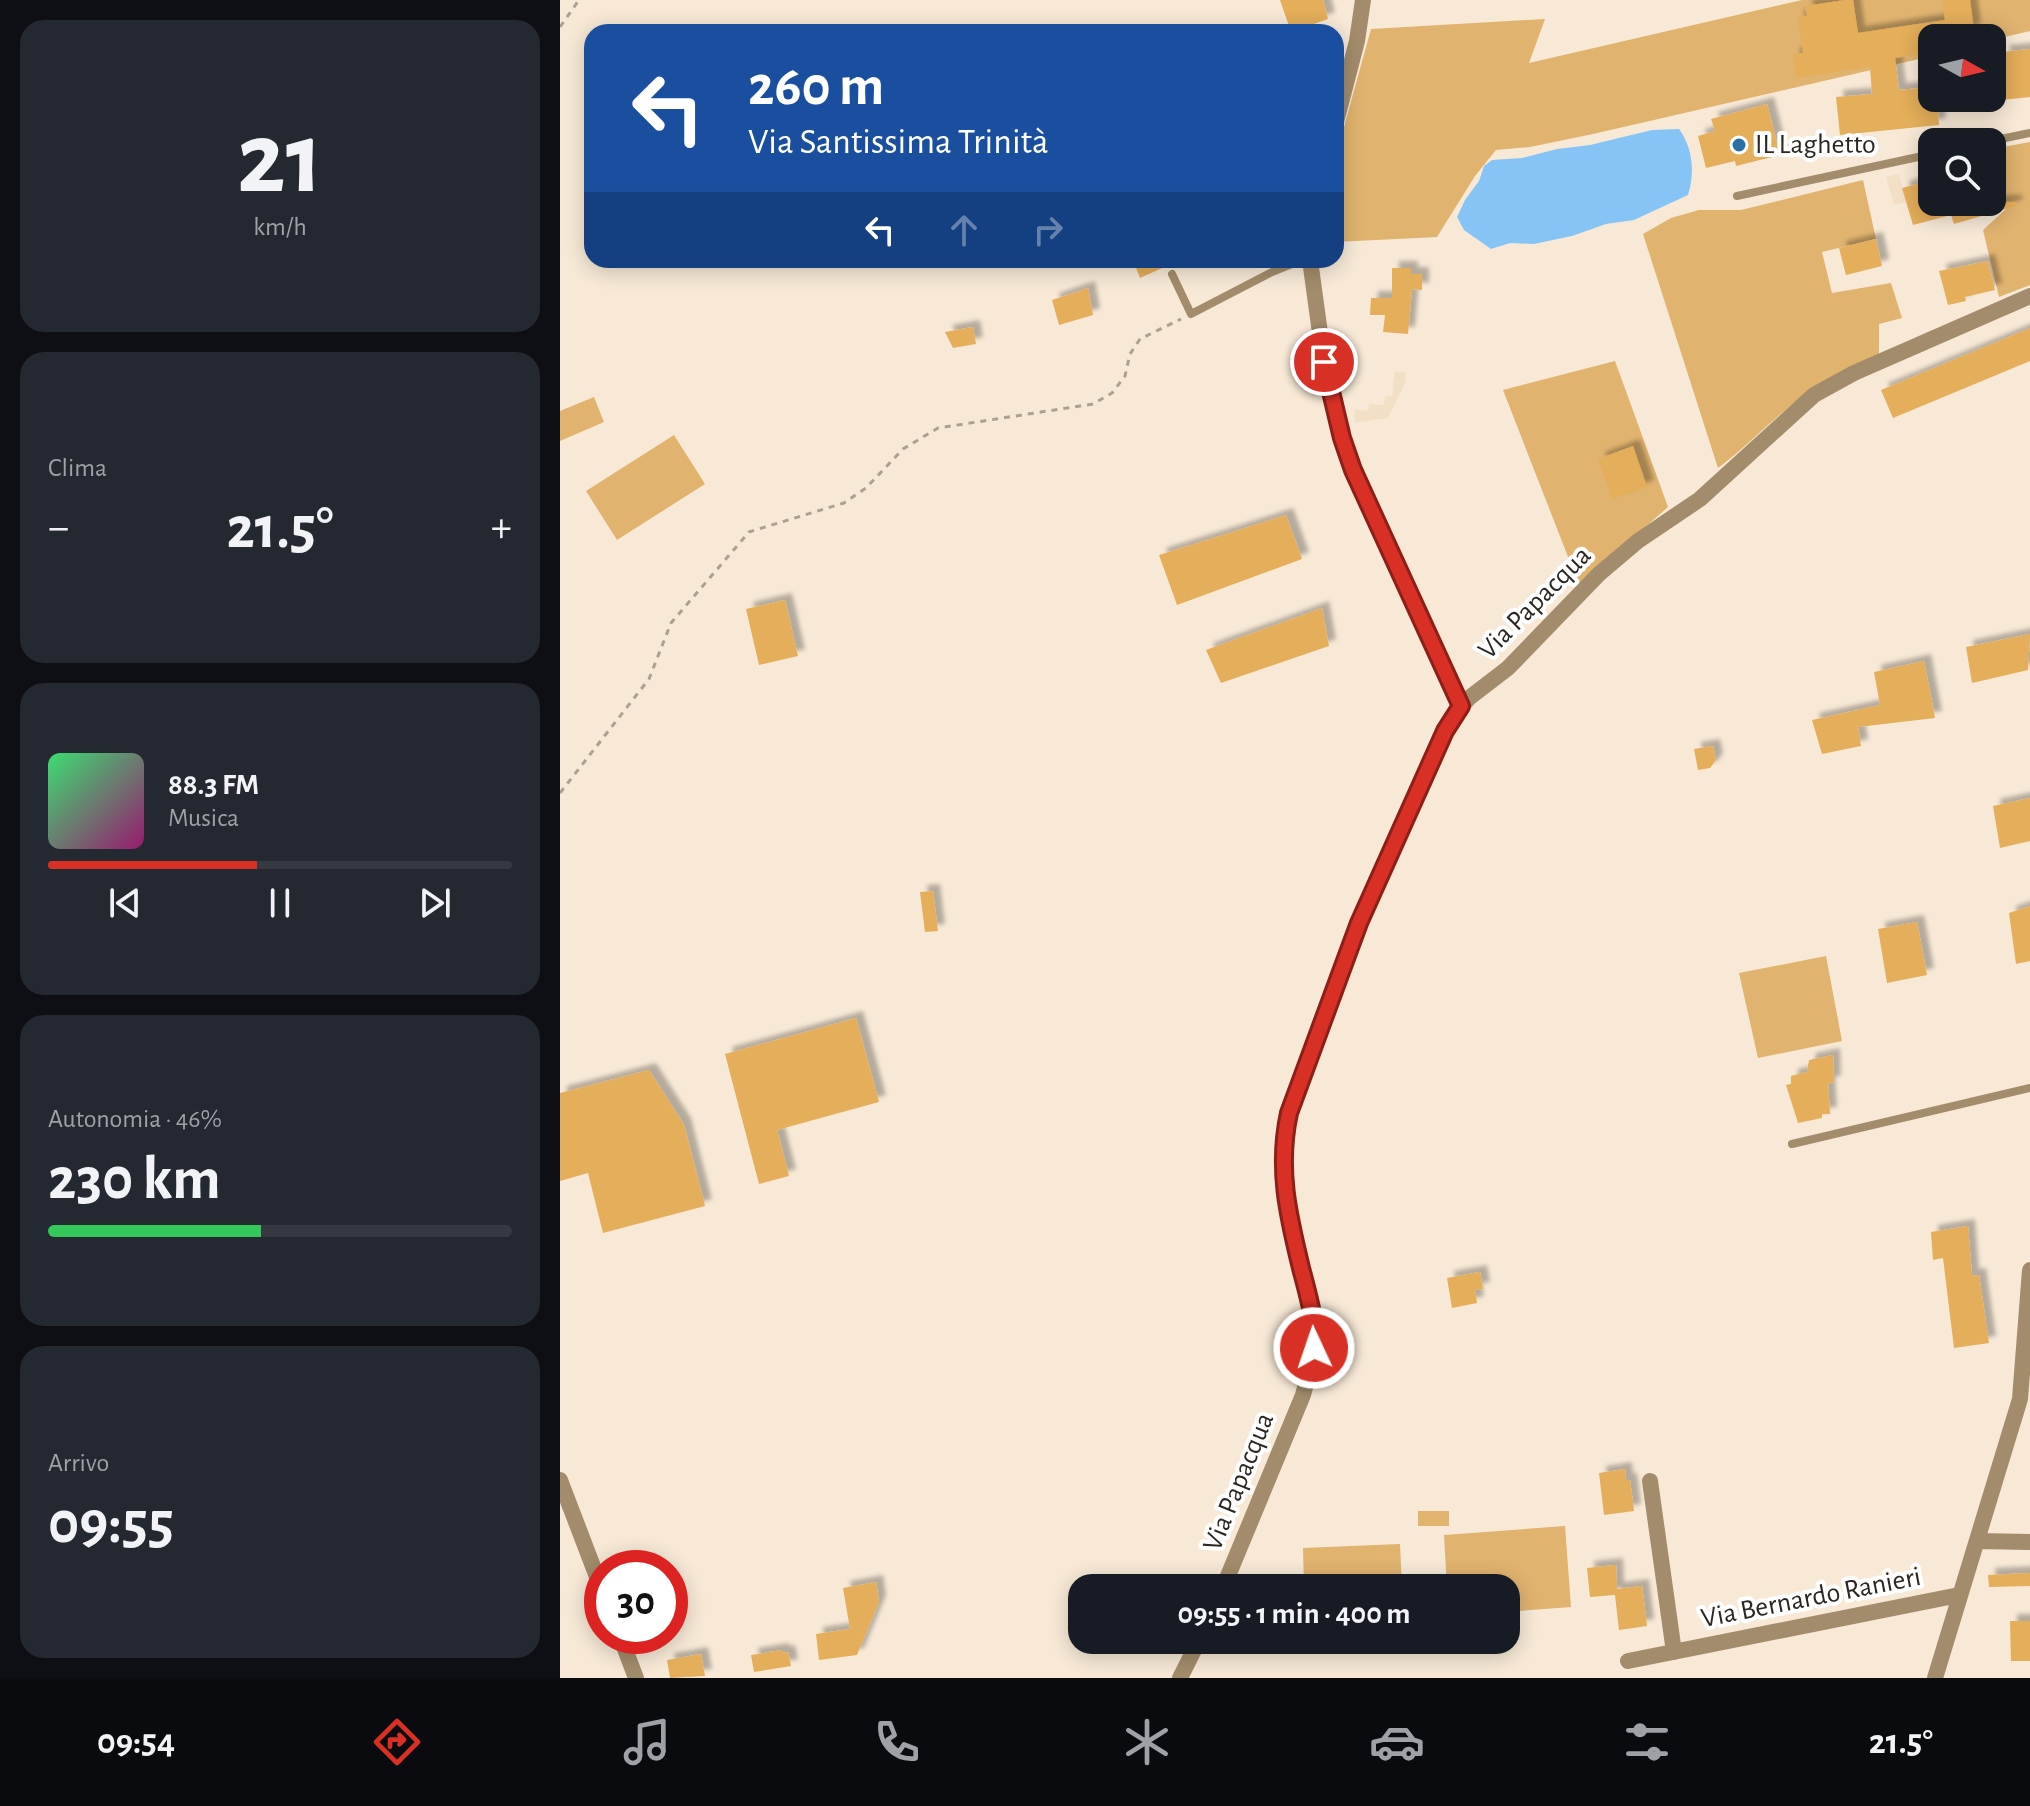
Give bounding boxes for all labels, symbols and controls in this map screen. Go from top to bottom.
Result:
north arrow [1918,24,2006,112]
map controls [1918,24,2006,216]
icon: left [616,56,720,160]
text: 260 m [748,59,884,115]
text: 21 [237,108,323,212]
text: Via Santissima Trinità [748,124,1049,160]
button: search [1918,128,2006,216]
place label: IL Laghetto [1755,131,1876,159]
marker: IL Laghetto [1730,136,1748,154]
icon: left [858,208,902,252]
icon: ahead [942,208,986,252]
icon: right [1026,208,1070,252]
text: km/h [253,214,307,240]
pin [1290,328,1358,396]
icon: arrive [1302,340,1346,384]
text: Clima [48,455,107,481]
text: 21.5° [226,499,334,559]
text: − [48,506,69,550]
text: + [491,506,512,550]
street label: Via Papacqua [1473,541,1597,665]
text: 88.3 FM [168,770,259,800]
text: Musica [168,805,239,831]
icon: previous [103,881,147,925]
icon: pause [258,881,302,925]
icon: next [413,881,457,925]
text: Autonomia · 46% [48,1106,222,1132]
text: 230 km [48,1150,221,1210]
position arrow [1272,1306,1356,1390]
street label: Via Papacqua [1199,1409,1279,1555]
text: Arrivo [48,1450,109,1476]
text: 09:55 [48,1494,174,1554]
speed limit sign: 30 [584,1550,688,1654]
street label: Via Bernardo Ranieri [1699,1563,1923,1633]
text: 09:55 · 1 min · 400 m [1177,1599,1411,1629]
icon: directions [369,1714,425,1770]
icon: music [619,1714,675,1770]
icon: phone [869,1714,925,1770]
icon: climate [1119,1714,1175,1770]
icon: car [1369,1714,1425,1770]
icon: filters [1619,1714,1675,1770]
text: 09:54 [97,1724,175,1760]
text: 21.5° [1869,1724,1933,1760]

